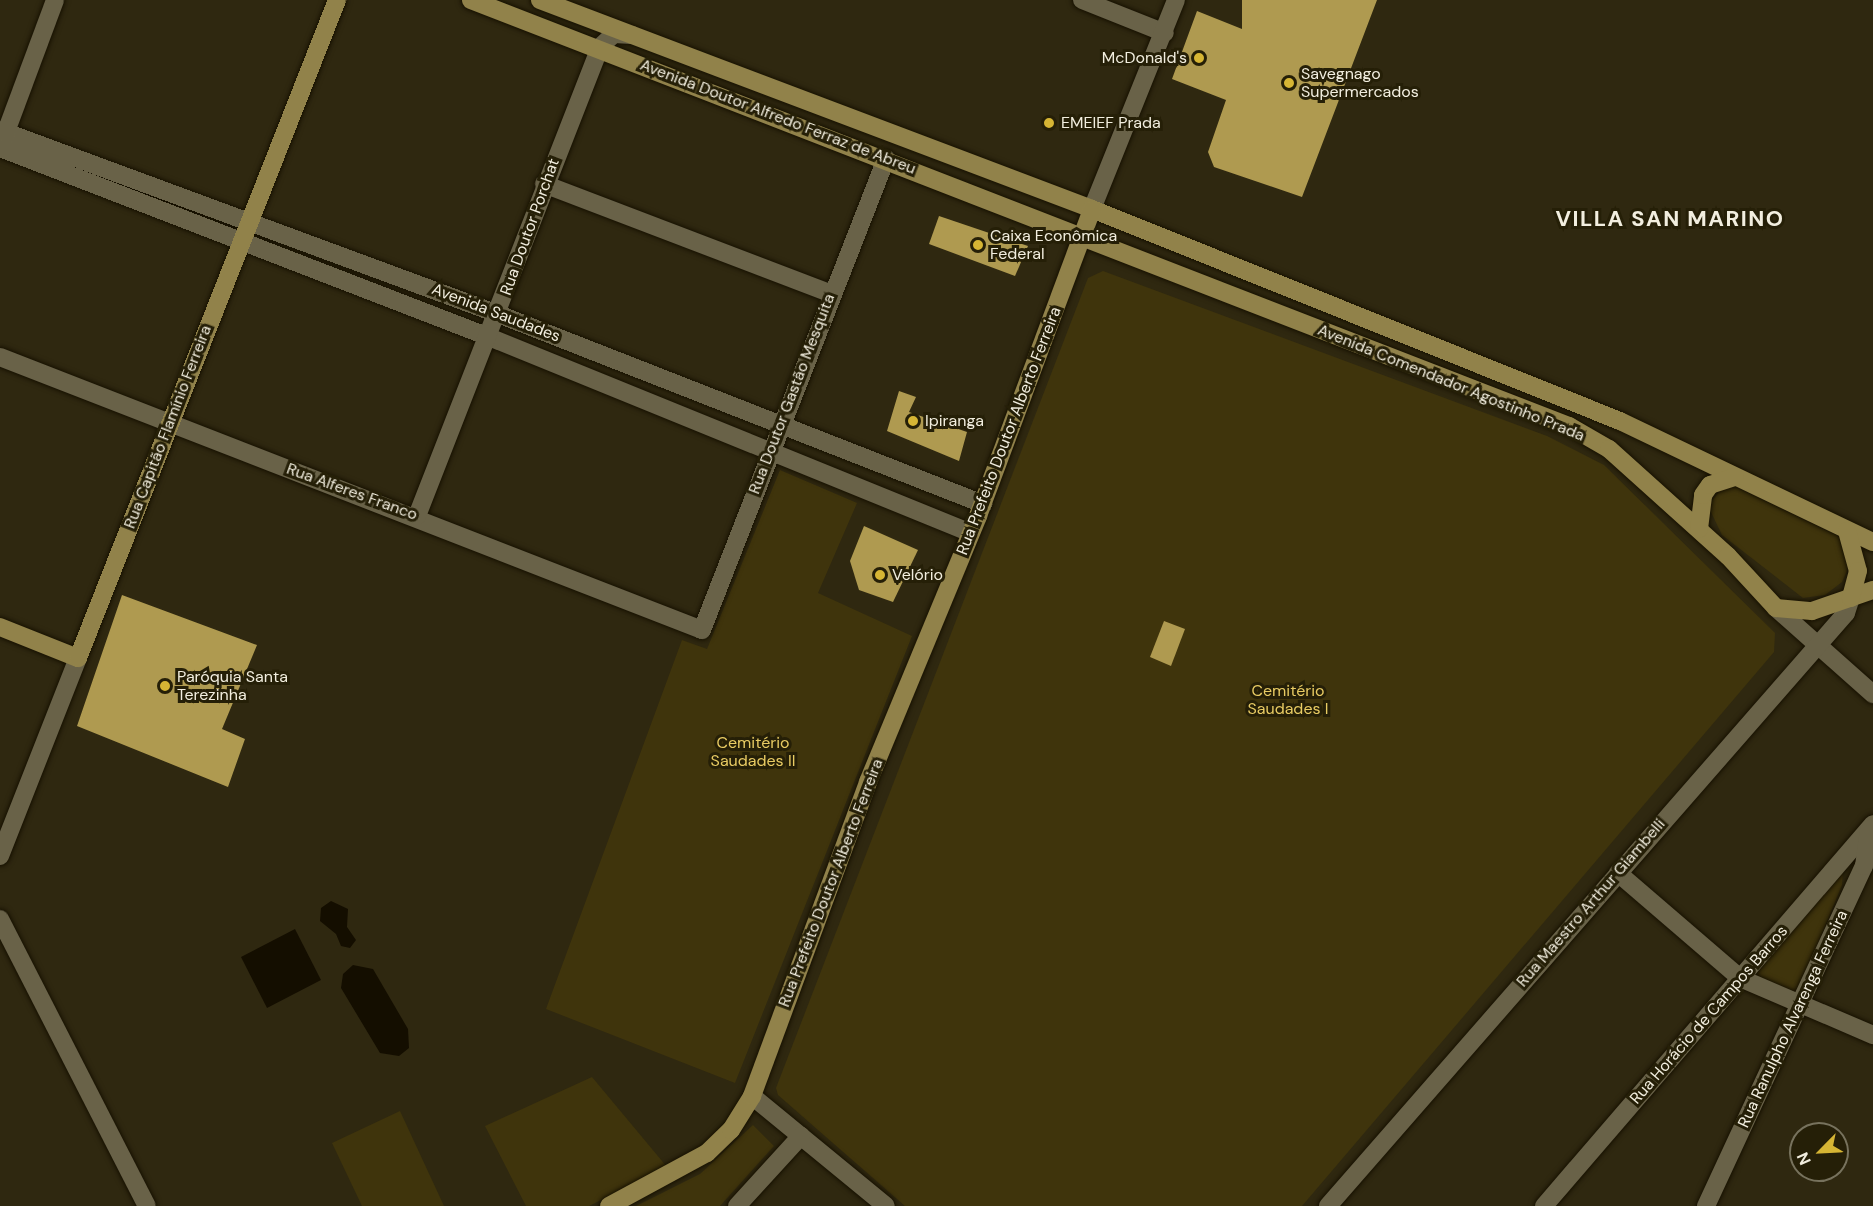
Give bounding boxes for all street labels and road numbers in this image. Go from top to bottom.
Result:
street label: Avenida Doutor Alfredo Ferraz de Abreu [637,55,919,179]
street label: Rua Doutor Porchat [496,156,564,298]
street label: Avenida Saudades [429,280,563,346]
street label: Rua Doutor Gastão Mesquita [745,291,839,497]
street label: Rua Prefeito Doutor Alberto Ferreira [953,304,1065,558]
street label: Avenida Comendador Agostinho Prada [1315,321,1587,445]
street label: Rua Capitão Flamínio Ferreira [120,323,216,531]
street label: Rua Alferes Franco [284,459,420,525]
street label: Rua Prefeito Doutor Alberto Ferreira [775,756,887,1010]
street label: Rua Maestro Arthur Giambelli [1513,815,1669,991]
street label: Rua Ranulpho Alvarenga Ferreira [1734,907,1852,1131]
street label: Rua Horácio de Campos Barros [1626,922,1792,1108]

